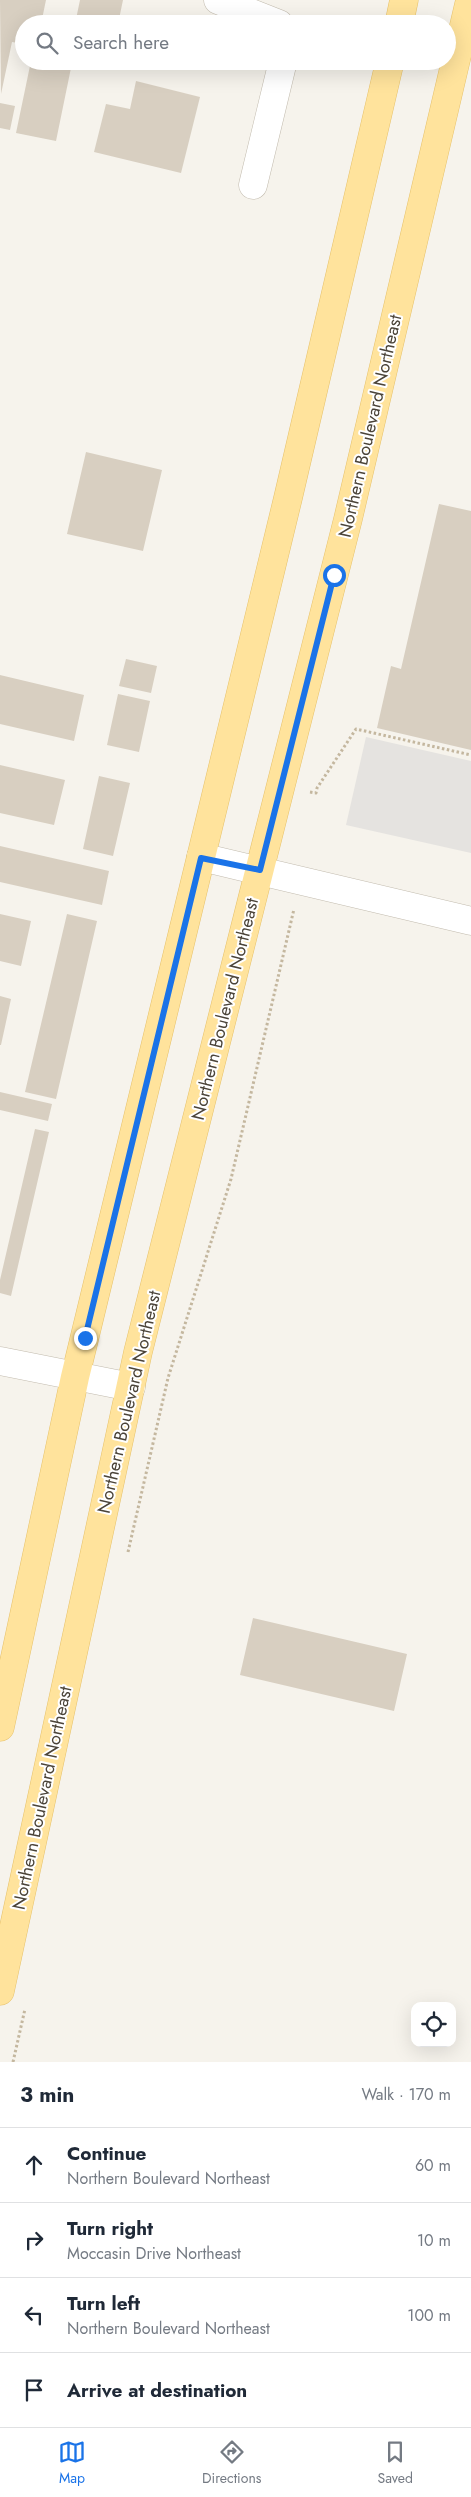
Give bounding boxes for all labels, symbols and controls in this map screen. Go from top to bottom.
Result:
search box [15,15,456,70]
icon: search [33,29,61,57]
text: Search here [73,29,169,56]
street label: Northern Boulevard Northeast [332,311,408,540]
route start [323,564,346,587]
street label: Northern Boulevard Northeast [185,895,265,1123]
street label: Northern Boulevard Northeast [91,1287,167,1516]
route end [74,1327,97,1350]
street label: Northern Boulevard Northeast [6,1683,79,1912]
map controls [411,2002,456,2047]
button: locate [411,2002,456,2047]
text: 3 min [20,2080,74,2110]
text: Walk · 170 m [361,2083,451,2106]
text: Continue [67,2140,146,2167]
icon: ahead [20,2151,48,2179]
text: 60 m [415,2154,451,2177]
text: Northern Boulevard Northeast [67,2167,270,2190]
text: Turn right [67,2215,153,2242]
icon: right [20,2226,48,2254]
text: 10 m [417,2229,451,2252]
text: Moccasin Drive Northeast [67,2242,241,2265]
text: Turn left [67,2290,140,2317]
icon: left [20,2301,48,2329]
text: 100 m [407,2304,451,2327]
text: Northern Boulevard Northeast [67,2317,270,2340]
icon: arrive [20,2376,48,2404]
text: Arrive at destination [67,2377,247,2404]
tab: Map [58,2438,86,2488]
tab: Directions [202,2438,261,2488]
tab: Saved [377,2438,413,2488]

